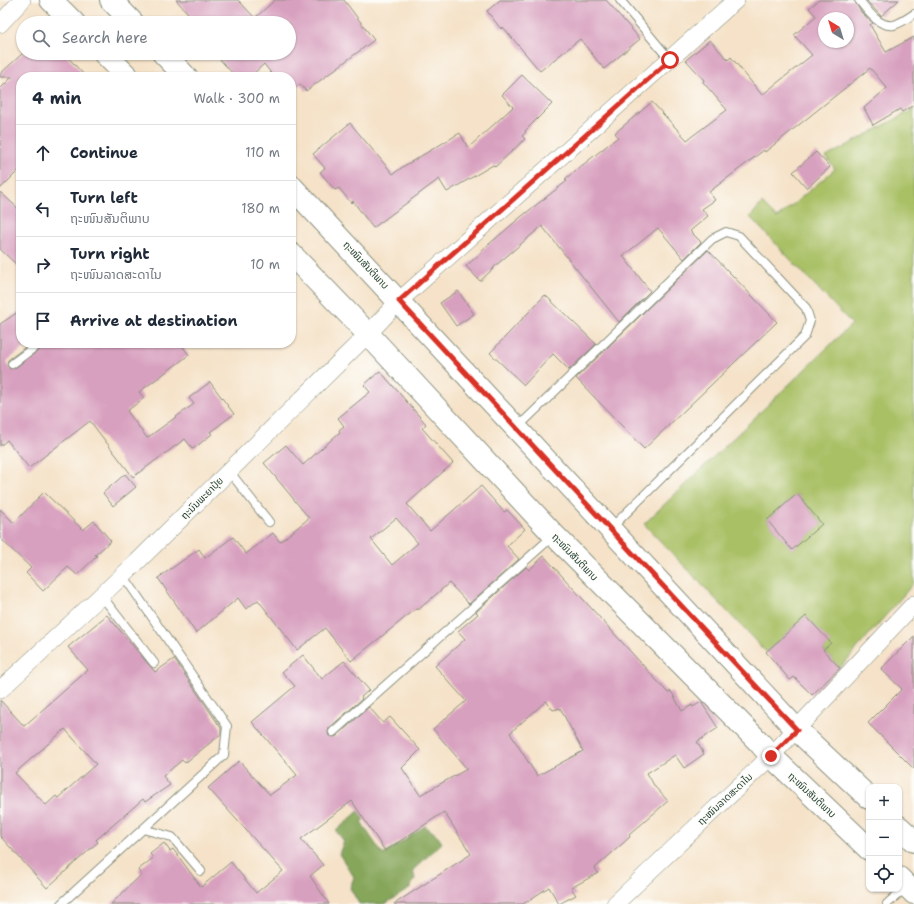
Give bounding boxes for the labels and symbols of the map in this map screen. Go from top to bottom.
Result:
north arrow [818,12,854,48]
route start [661,51,679,69]
street label: ຖະໜົນສັນຕິພາບ [340,238,392,292]
street label: ຖະນົນພະຍາປຸ້ຍ [178,474,227,523]
street label: ຖະໜົນສັນຕິພາບ [549,530,601,584]
route end [762,747,780,765]
street label: ຖະໜົນສັນຕິພາບ [785,769,839,821]
street label: ຖະໜົນລາດສະດາໄນ [695,770,755,828]

